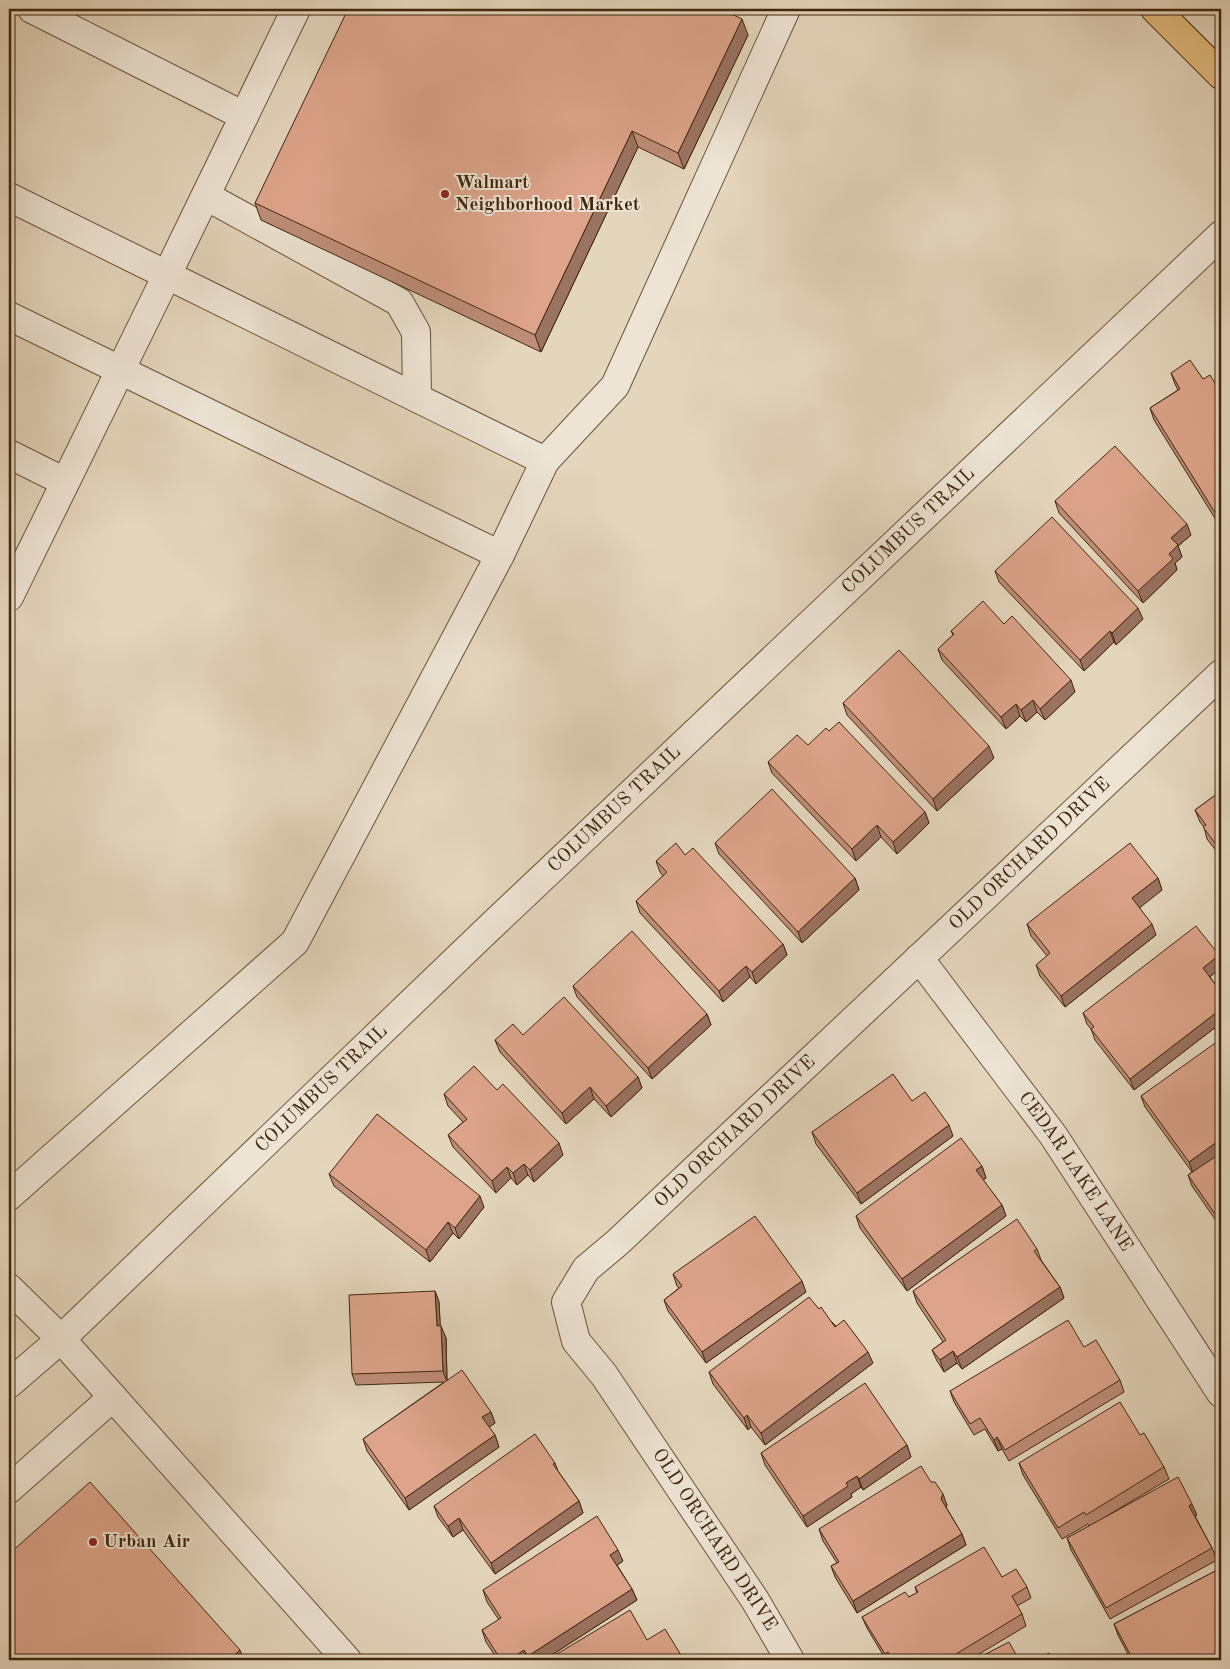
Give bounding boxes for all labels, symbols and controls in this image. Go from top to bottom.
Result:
place label: Walmart Neighborhood Market [455,174,640,215]
marker: Walmart Neighborhood Market [439,188,451,200]
street label: COLUMBUS TRAIL [839,464,979,598]
street label: COLUMBUS TRAIL [545,742,685,876]
street label: OLD ORCHARD DRIVE [946,774,1114,934]
street label: COLUMBUS TRAIL [252,1021,391,1156]
street label: OLD ORCHARD DRIVE [651,1052,819,1212]
street label: CEDAR LAKE LANE [1015,1089,1136,1255]
street label: OLD ORCHARD DRIVE [648,1446,780,1634]
place label: Urban Air [103,1533,190,1552]
marker: Urban Air [87,1536,99,1548]

